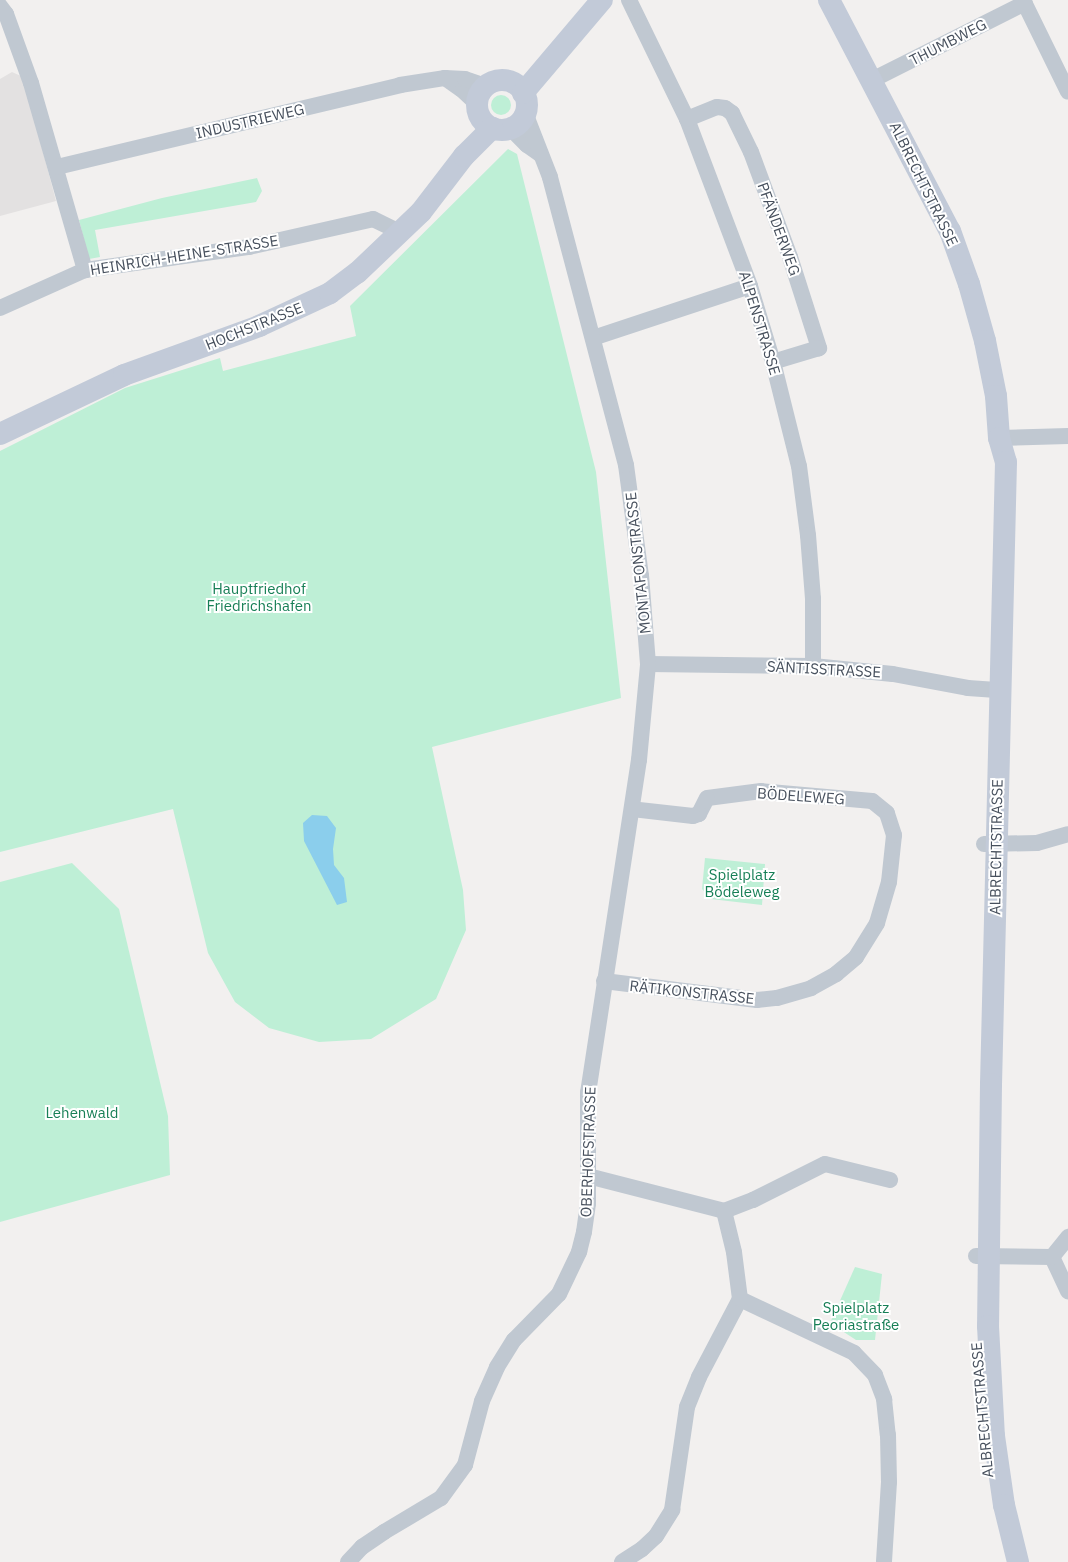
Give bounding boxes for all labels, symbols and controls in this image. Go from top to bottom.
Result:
street label: THUMBWEG [907,15,989,69]
street label: INDUSTRIEWEG [194,100,306,142]
street label: ALBRECHTSTRASSE [886,119,962,249]
street label: PFÄNDERWEG [754,180,804,278]
street label: HEINRICH-HEINE-STRASSE [89,231,279,279]
street label: ALPENSTRASSE [736,269,784,377]
street label: HOCHSTRASSE [203,298,305,354]
street label: MONTAFONSTRASSE [622,491,654,635]
park label: Hauptfriedhof Friedrichshafen [207,579,311,614]
street label: SÄNTISSTRASSE [766,657,882,681]
street label: ALBRECHTSTRASSE [986,779,1006,915]
street label: BÖDELEWEG [756,784,846,808]
park label: Spielplatz Bödeleweg [705,865,779,900]
street label: RÄTIKONSTRASSE [629,976,755,1008]
street label: OBERHOFSTRASSE [577,1086,599,1218]
park label: Lehenwald [46,1104,118,1122]
park label: Spielplatz Peoriastraße [813,1298,899,1333]
street label: ALBRECHTSTRASSE [967,1342,997,1478]

